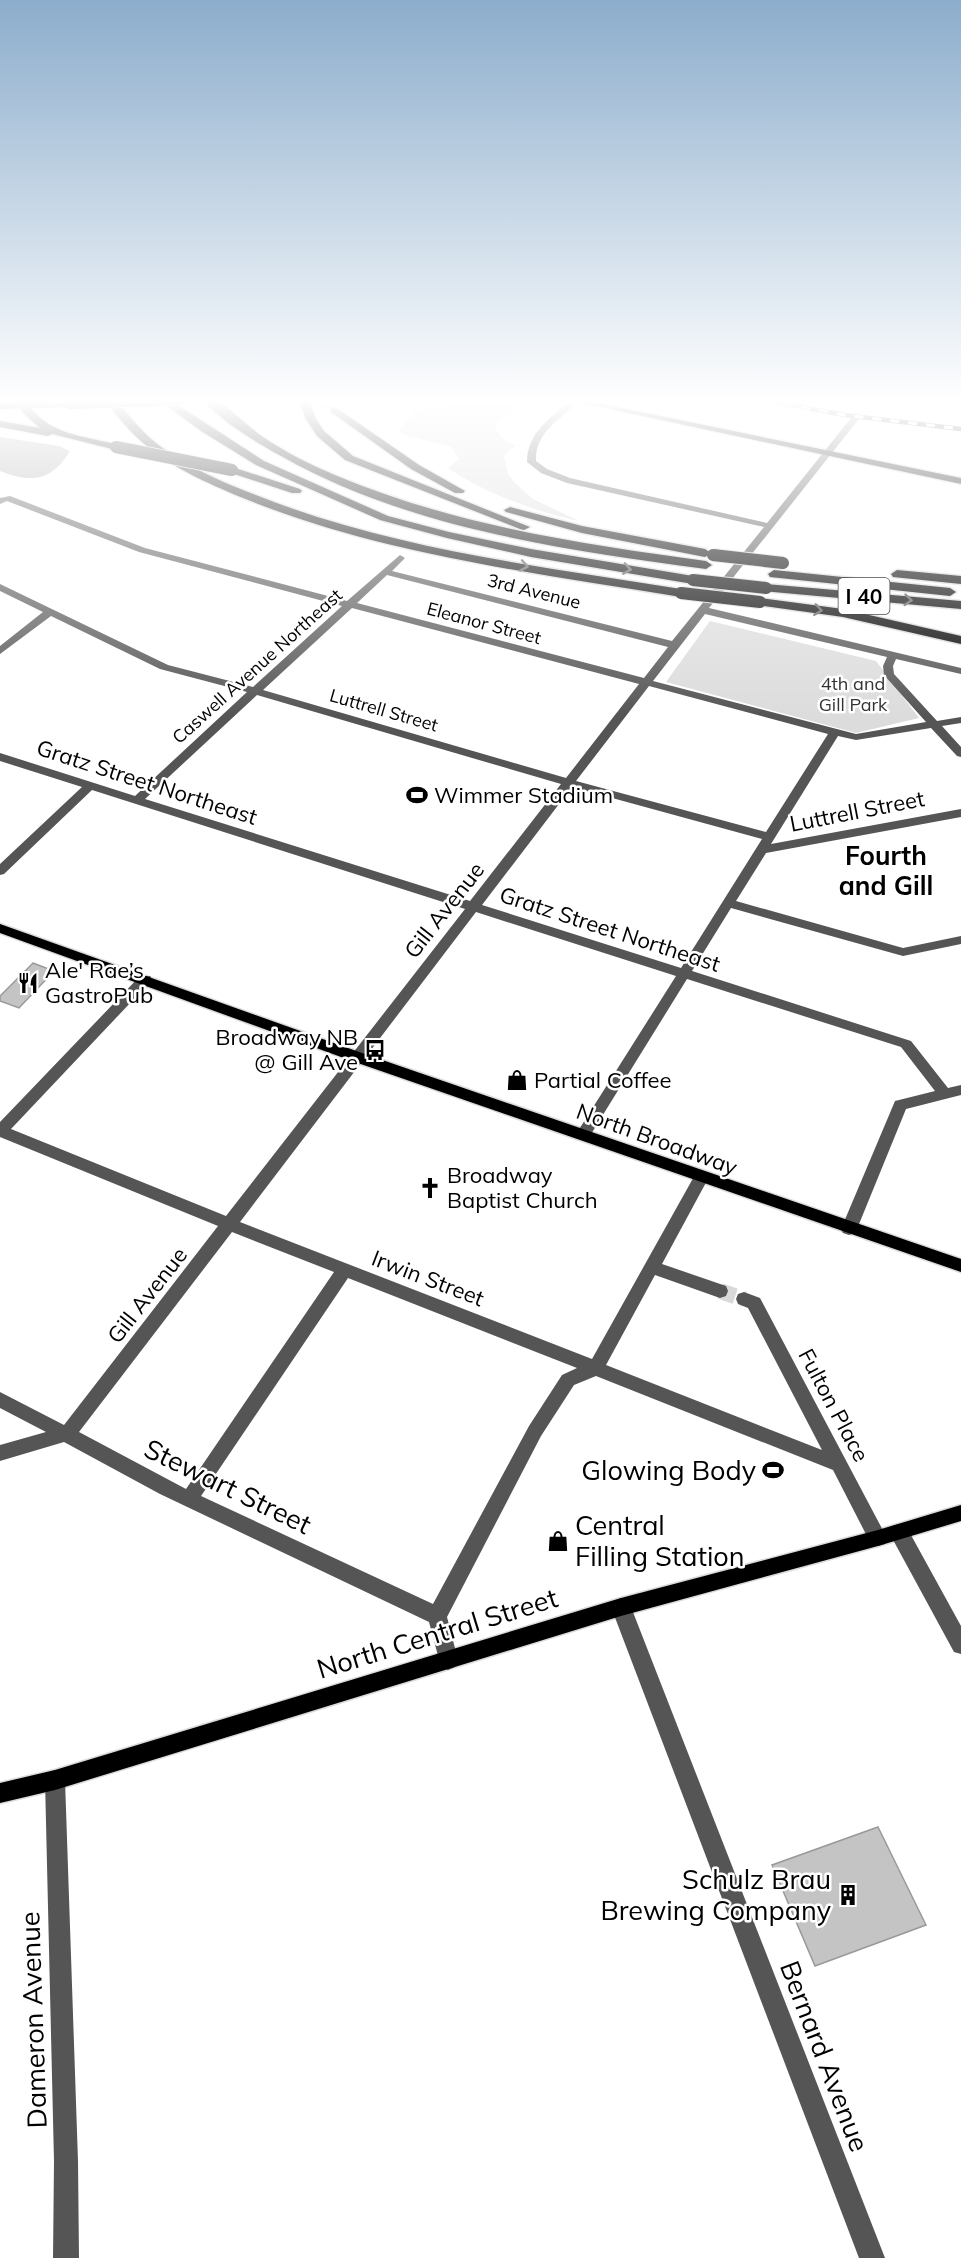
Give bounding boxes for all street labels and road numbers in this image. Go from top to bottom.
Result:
street label: 3rd Avenue [485,568,583,614]
road number: I 40 [838,578,890,614]
street label: Caswell Avenue Northeast [167,584,347,748]
street label: Eleanor Street [424,597,544,649]
street label: Luttrell Street [327,684,441,736]
street label: Gratz Street Northeast [33,733,261,831]
street label: Luttrell Street [787,784,927,838]
street label: Gill Avenue [398,856,490,964]
street label: Gratz Street Northeast [496,880,724,978]
street label: North Broadway [573,1097,742,1181]
street label: Gill Avenue [101,1241,193,1349]
street label: Irwin Street [368,1244,488,1312]
street label: Fulton Place [792,1344,876,1466]
street label: Stewart Street [139,1431,317,1541]
street label: North Central Street [313,1580,561,1686]
street label: Dameron Avenue [12,1911,54,2129]
street label: Bernard Avenue [773,1956,877,2156]

